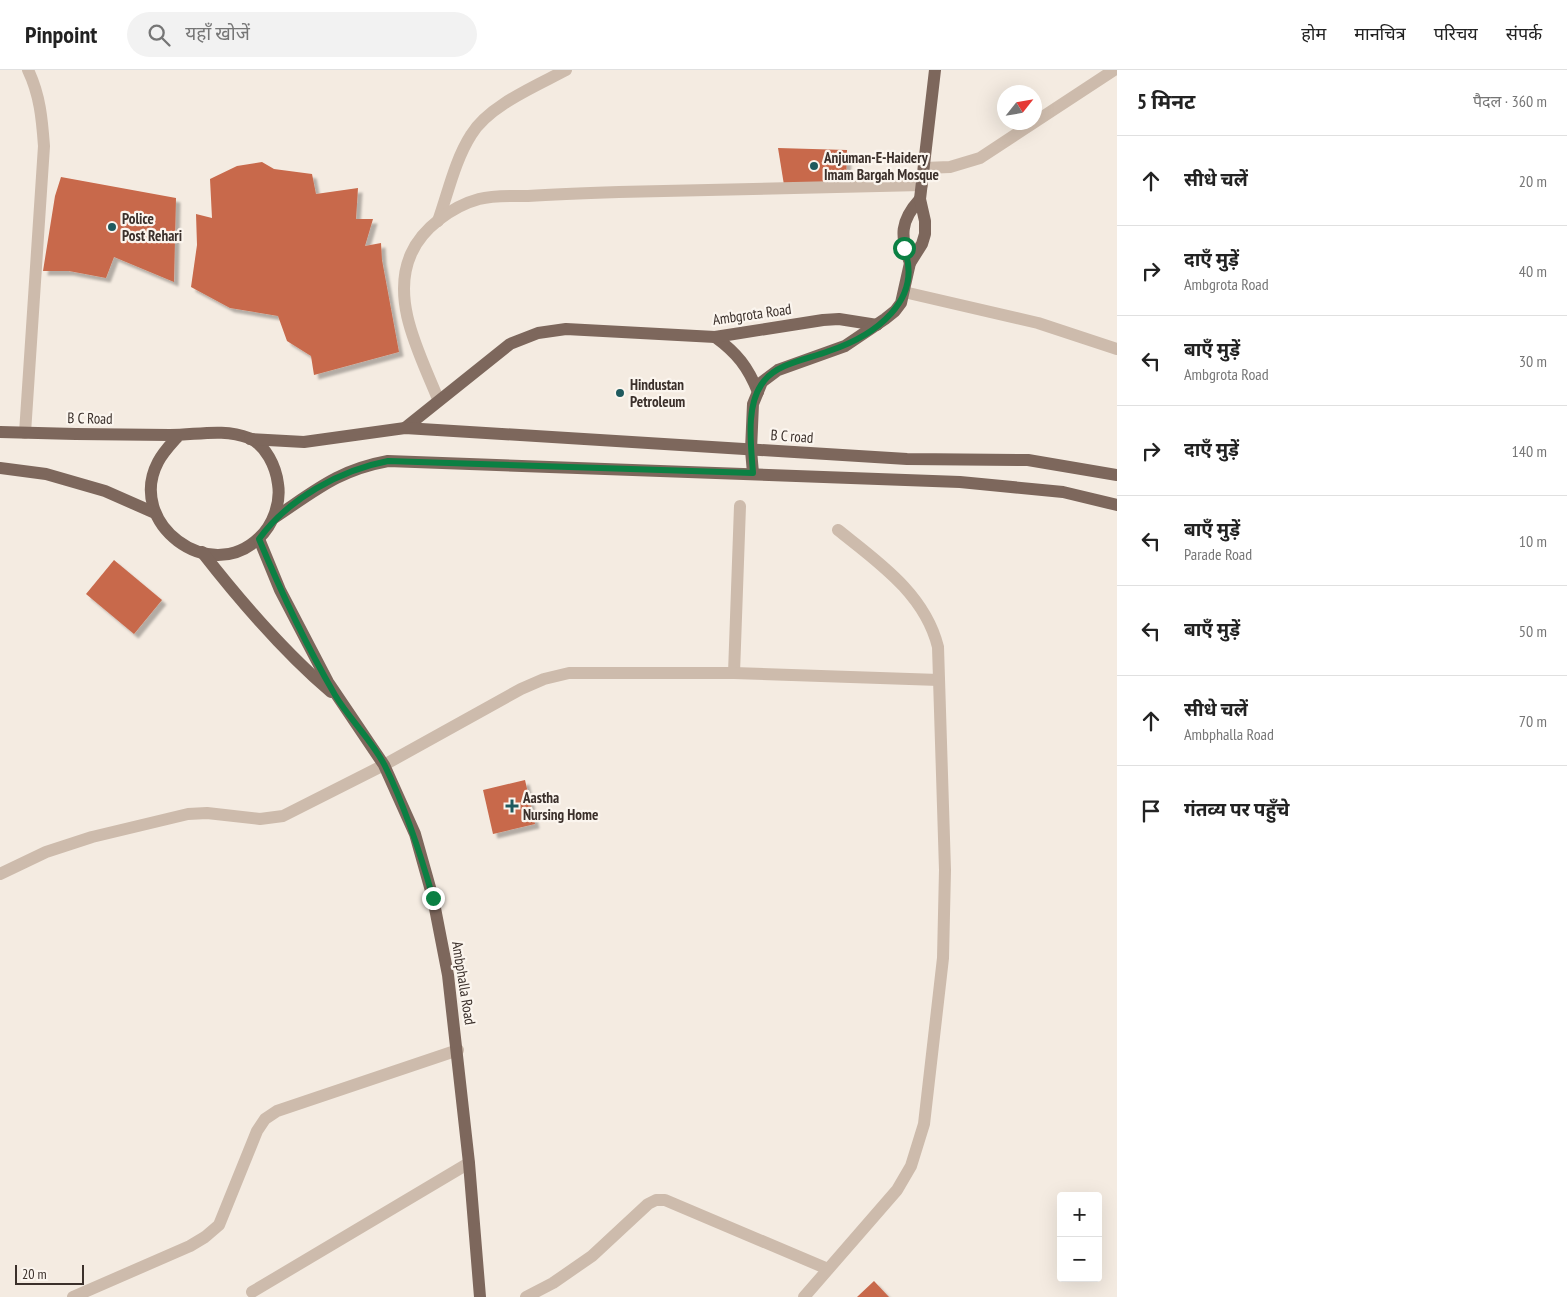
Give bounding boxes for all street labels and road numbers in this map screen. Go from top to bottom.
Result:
street label: Ambgrota Road [711,299,793,329]
street label: B C Road [67,408,113,428]
street label: B C road [770,425,814,447]
street label: Ambphalla Road [448,940,480,1026]

